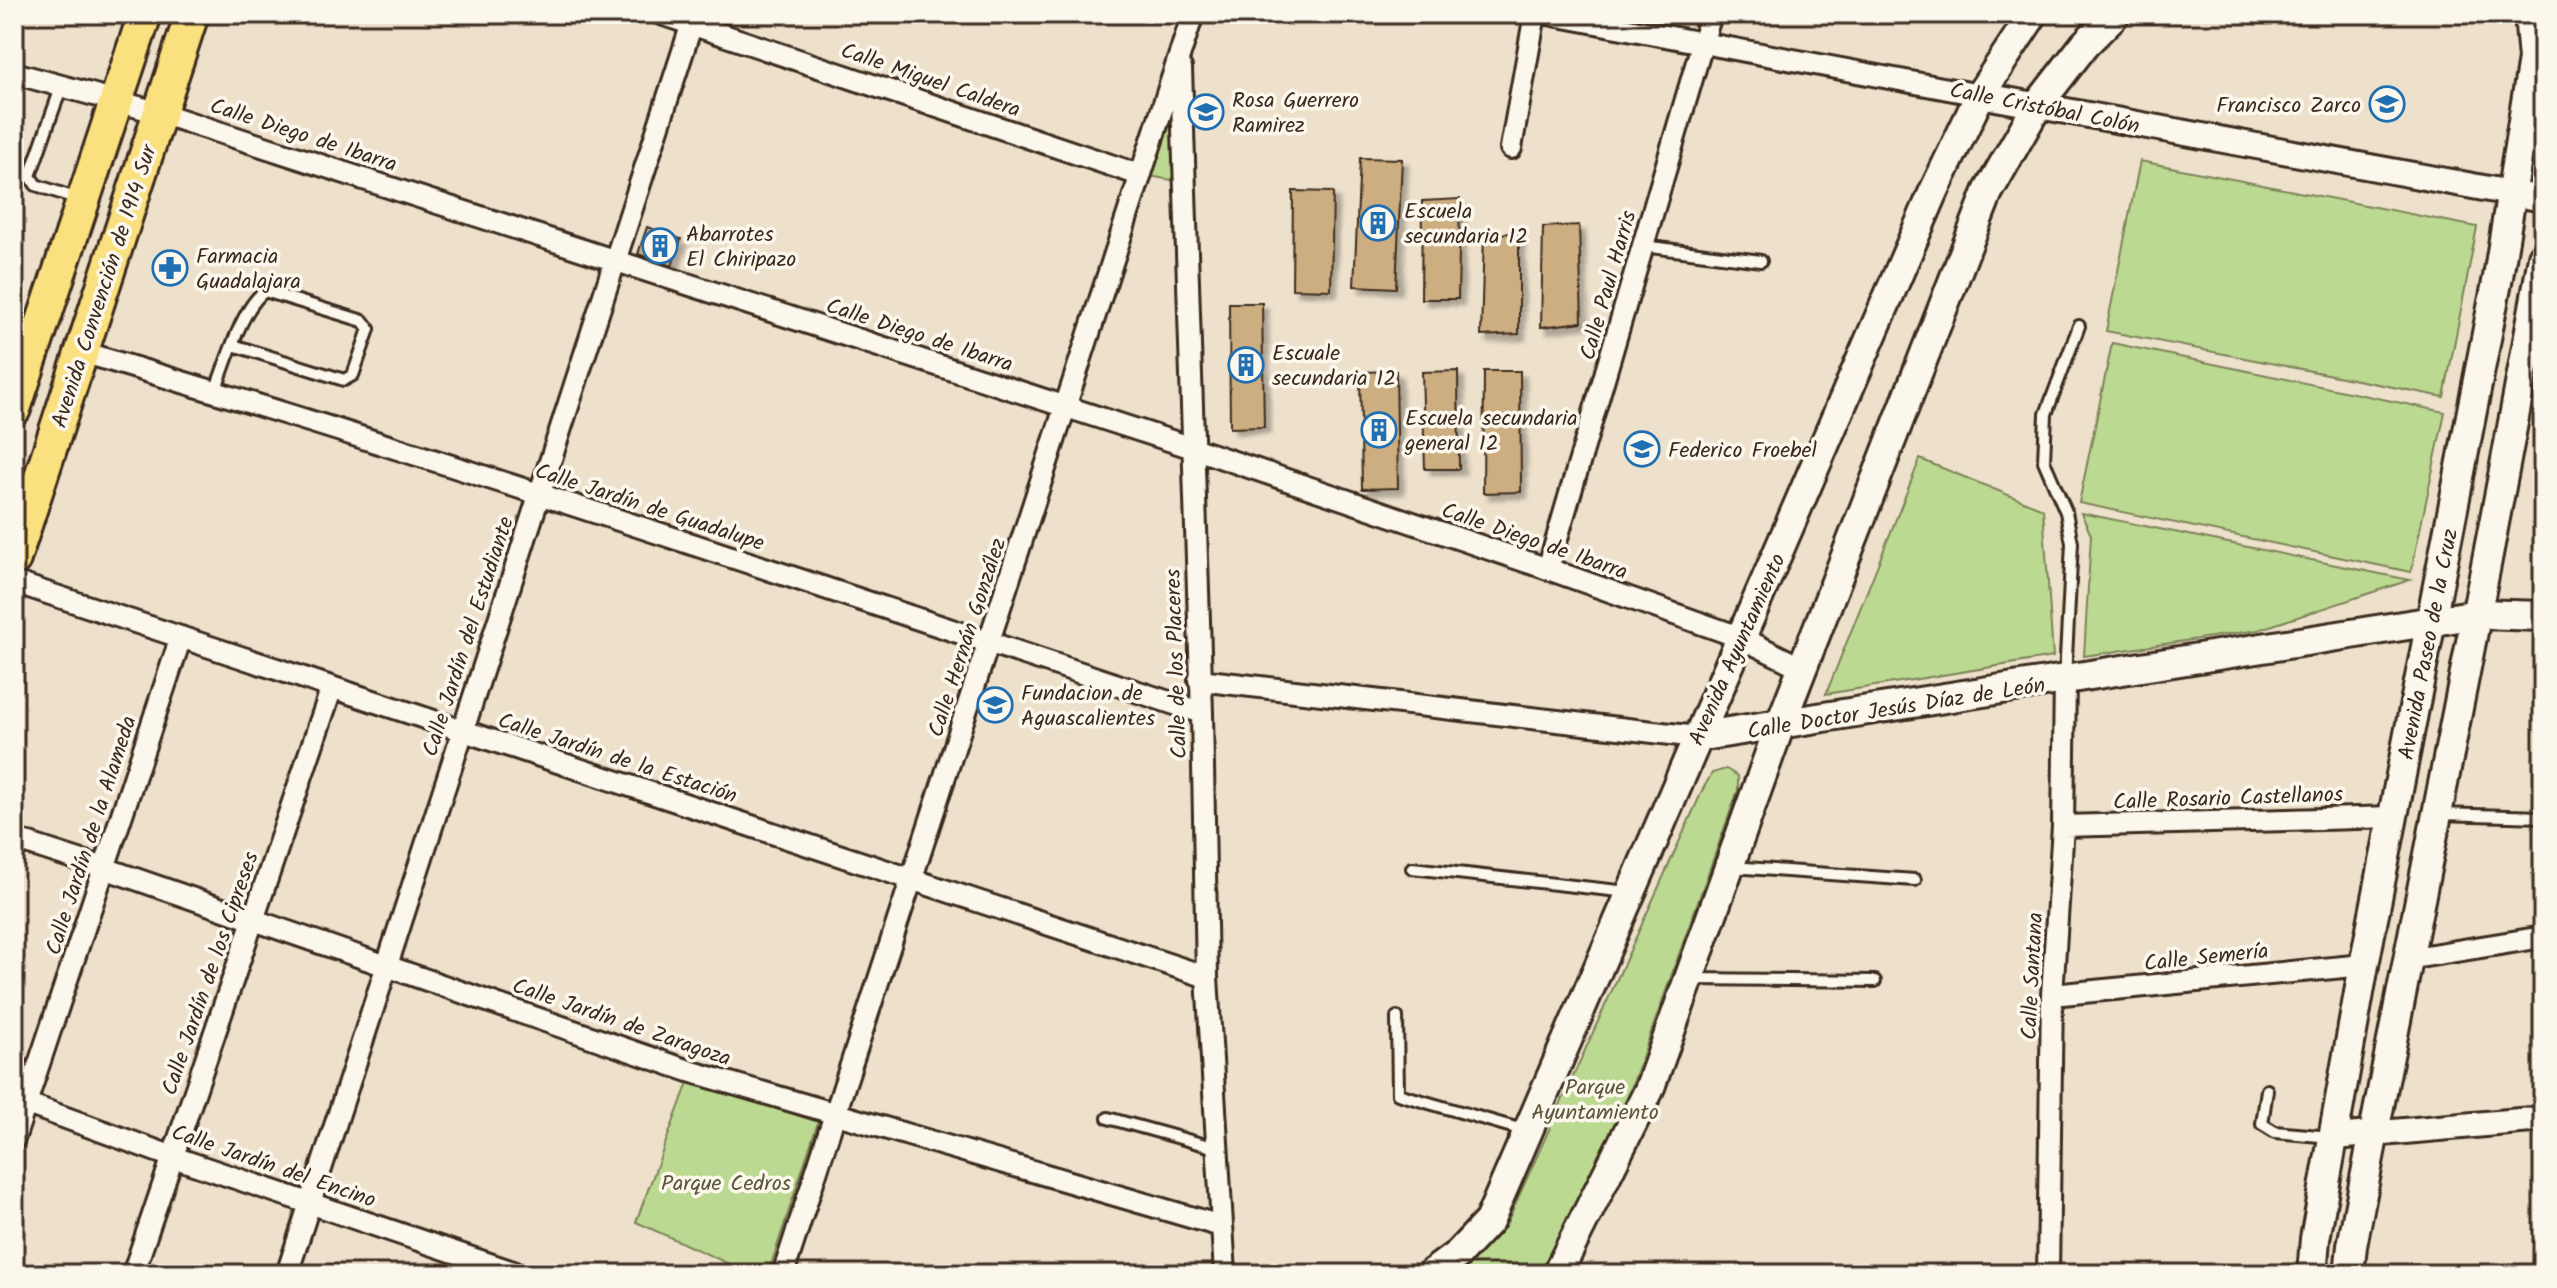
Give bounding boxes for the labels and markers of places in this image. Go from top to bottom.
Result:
place label: Rosa Guerrero Ramirez [1232,84,1359,144]
school or university icon: Francisco Zarco [2368,85,2406,123]
place label: Francisco Zarco [2216,89,2361,124]
school or university icon: Rosa Guerrero Ramirez [1187,93,1225,131]
place label: Escuela secundaria 12 [1404,195,1528,255]
building icon: Escuela secundaria 12 [1359,204,1397,242]
place label: Abarrotes El Chiripazo [686,218,796,278]
building icon: Abarrotes El Chiripazo [641,227,679,265]
place label: Farmacia Guadalajara [196,240,301,300]
pharmacy icon: Farmacia Guadalajara [151,249,189,287]
place label: Escuale secundaria 12 [1272,337,1396,397]
building icon: Escuale secundaria 12 [1227,346,1265,384]
place label: Escuela secundaria general 12 [1404,402,1578,462]
building icon: Escuela secundaria general 12 [1360,411,1398,449]
school or university icon: Federico Froebel [1623,430,1661,468]
place label: Federico Froebel [1668,434,1817,469]
place label: Fundacion de Aguascalientes [1021,677,1156,737]
school or university icon: Fundacion de Aguascalientes [976,686,1014,724]

